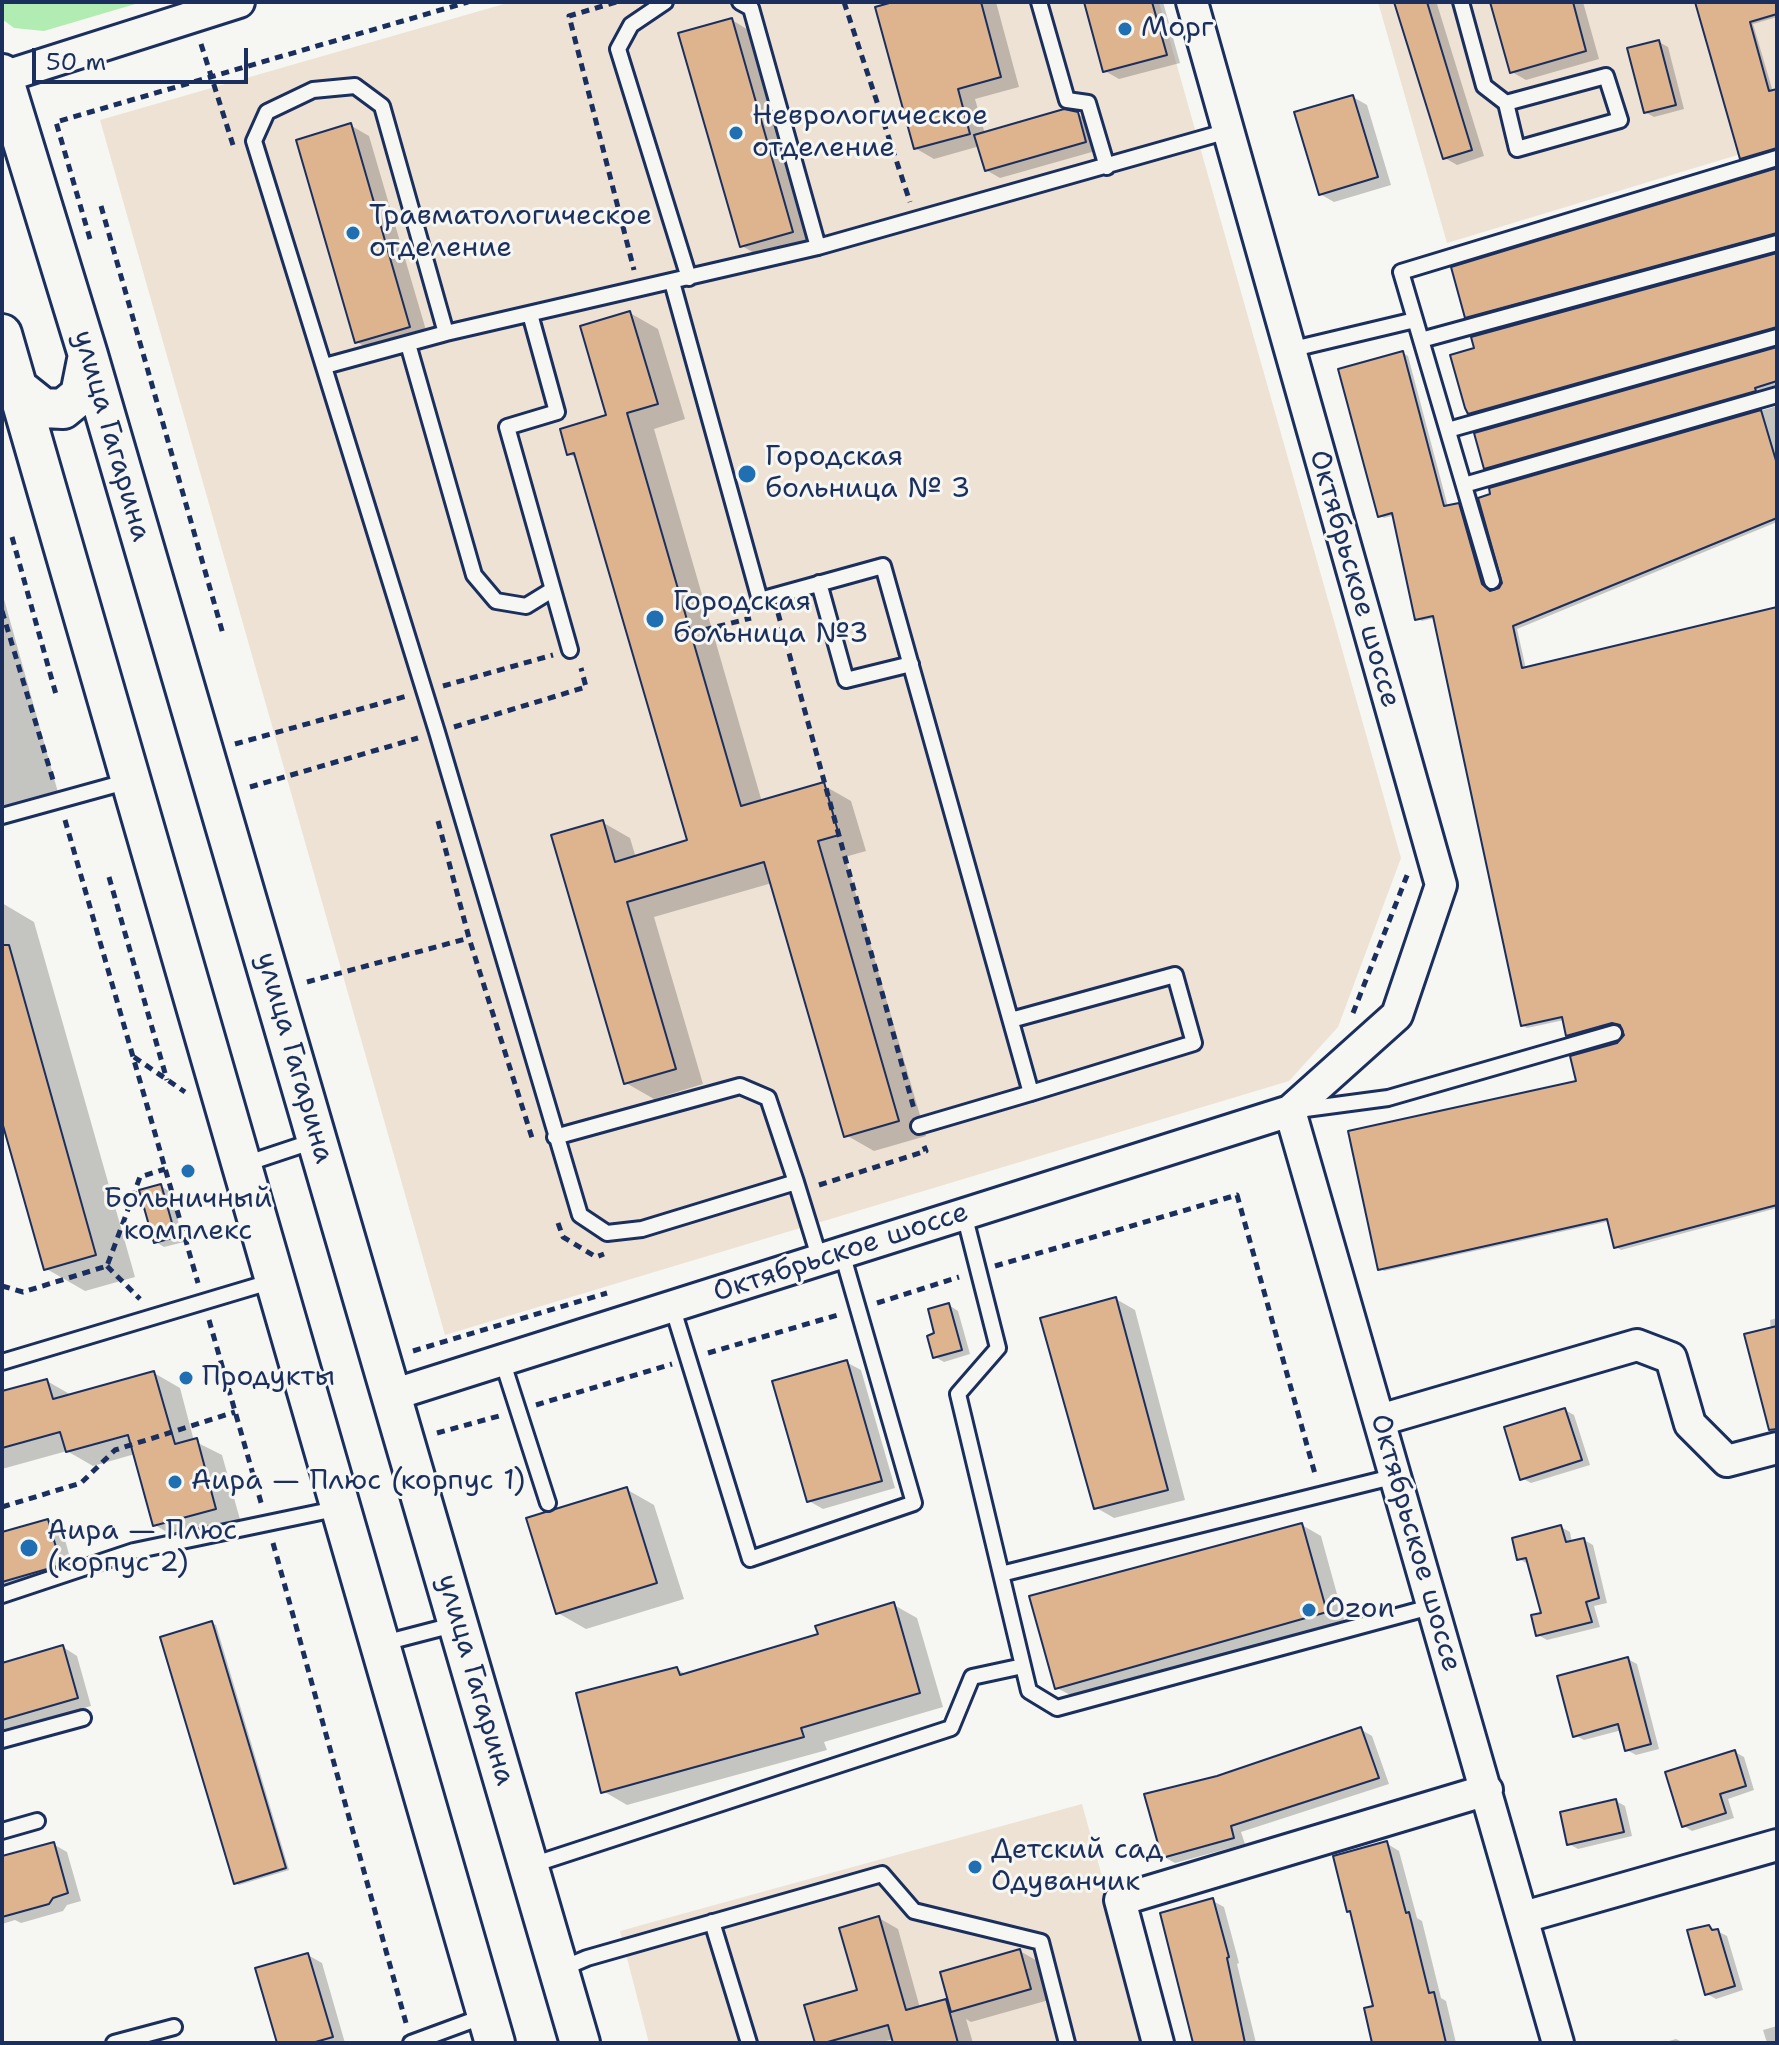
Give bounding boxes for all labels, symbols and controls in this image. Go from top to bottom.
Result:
place label: Морг [1141,12,1213,46]
marker: Морг [1116,20,1134,38]
scale bar [36,32,252,82]
text: 50 m [46,46,106,78]
place label: Неврологическое отделение [752,100,988,166]
marker: Неврологическое отделение [727,124,745,142]
place label: Травматологическое отделение [369,200,652,266]
marker: Травматологическое отделение [344,224,362,242]
street label: улица Гагарина [65,327,157,545]
place label: Городская больница № 3 [765,441,970,507]
street label: Октябрьское шоссе [1301,446,1407,712]
marker: Городская больница № 3 [736,463,758,485]
place label: Городская больница №3 [673,586,869,652]
marker: Городская больница №3 [644,608,666,630]
street label: улица Гагарина [248,949,340,1167]
marker: Больничный комплекс [179,1162,197,1180]
place label: Больничный комплекс [104,1183,272,1249]
street label: Октябрьское шоссе [709,1196,973,1310]
place label: Продукты [202,1361,335,1395]
marker: Продукты [177,1369,195,1387]
street label: Октябрьское шоссе [1362,1410,1468,1676]
place label: Аира — Плюс (корпус 1) [191,1465,525,1499]
marker: Аира — Плюс (корпус 1) [166,1473,184,1491]
place label: Аира — Плюс (корпус 2) [47,1515,237,1581]
marker: Аира — Плюс (корпус 2) [18,1537,40,1559]
street label: улица Гагарина [429,1571,521,1789]
place label: Ozon [1325,1593,1395,1627]
marker: Ozon [1300,1601,1318,1619]
place label: Детский сад Одуванчик [991,1834,1164,1900]
marker: Детский сад Одуванчик [966,1858,984,1876]

